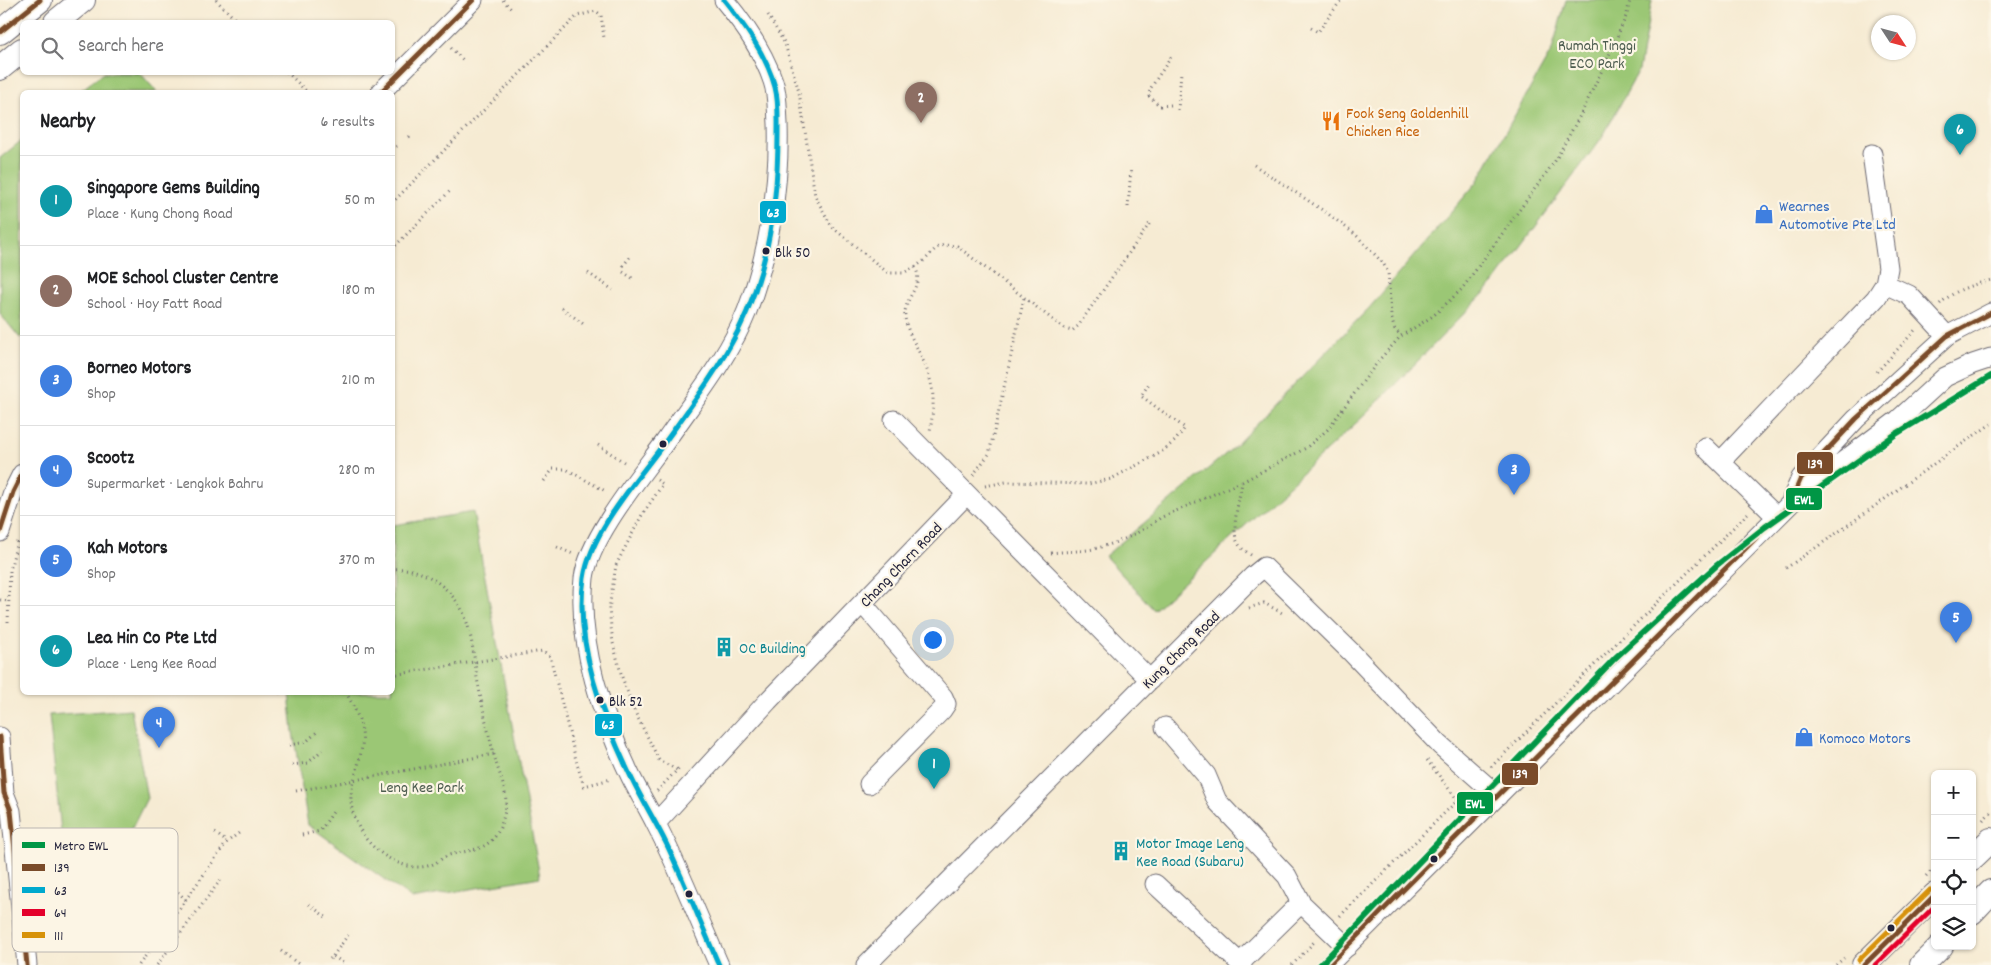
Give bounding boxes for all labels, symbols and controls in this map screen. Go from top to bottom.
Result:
north arrow [1871,15,1916,60]
search box [20,20,395,75]
icon: search [38,34,66,62]
text: Search here [78,34,164,61]
park label: Rumah Tinggi ECO Park [1558,35,1636,76]
pin: 2 [905,82,937,123]
place label: Fook Seng Goldenhill Chicken Rice [1346,103,1469,144]
text: Nearby [40,108,95,138]
restaurant icon: Fook Seng Goldenhill Chicken Rice [1320,110,1342,132]
text: 6 results [320,111,375,134]
pin: 6 [1944,114,1976,155]
text: Singapore Gems Building [87,176,260,203]
text: 1 [54,189,58,212]
text: 50 m [344,189,375,212]
place label: Wearnes Automotive Pte Ltd [1779,196,1896,237]
line badge: 63 [759,200,787,224]
text: Place · Kung Chong Road [87,203,233,226]
shop icon: Wearnes Automotive Pte Ltd [1753,203,1775,225]
text: 63 [766,204,780,224]
place label: Blk 50 [775,243,810,265]
marker: Blk 50 [761,246,771,256]
text: MOE School Cluster Centre [87,266,278,293]
text: 2 [53,279,60,302]
text: 180 m [342,279,375,302]
text: School · Hoy Fatt Road [87,293,222,316]
text: Borneo Motors [87,356,192,383]
text: 3 [52,369,60,392]
text: 210 m [341,369,375,392]
text: Shop [87,383,116,406]
unlabelled marker [658,439,668,449]
text: Scootz [87,446,134,473]
line badge: 139 [1796,451,1834,475]
pin: 3 [1498,454,1530,495]
text: 139 [1807,455,1823,475]
text: 4 [53,459,59,482]
text: 280 m [338,459,375,482]
text: Supermarket · Lengkok Bahru [87,473,263,496]
line badge: EWL [1785,487,1823,511]
text: EWL [1794,491,1814,511]
street label: Chang Charn Road [855,518,948,613]
text: Kah Motors [87,536,168,563]
text: 5 [52,549,60,572]
text: 370 m [338,549,375,572]
text: Shop [87,563,116,586]
pin: 5 [1940,602,1972,643]
street label: Kung Chong Road [1137,606,1226,695]
text: Lea Hin Co Pte Ltd [87,626,217,653]
your location [920,627,946,653]
building icon: OC Building [713,636,735,658]
place label: OC Building [739,638,806,661]
text: 6 [52,639,60,662]
text: 410 m [341,639,375,662]
text: Place · Leng Kee Road [87,653,217,676]
place label: Blk 52 [609,692,643,714]
marker: Blk 52 [595,695,605,705]
pin: 4 [143,707,175,748]
line badge: 63 [594,713,623,737]
text: 63 [601,716,615,736]
shop icon: Komoco Motors [1793,726,1815,748]
place label: Komoco Motors [1819,728,1911,751]
pin: 1 [918,748,950,789]
line badge: 139 [1501,762,1539,786]
text: 139 [1512,765,1528,785]
map controls [1931,770,1976,950]
button: + [1931,770,1976,815]
park label: Leng Kee Park [380,777,464,800]
line badge: EWL [1456,791,1494,815]
text: EWL [1465,795,1485,815]
button: − [1931,815,1976,860]
legend [12,828,178,952]
place label: Motor Image Leng Kee Road (Subaru) [1136,833,1244,874]
text: Metro EWL [54,837,109,857]
building icon: Motor Image Leng Kee Road (Subaru) [1110,840,1132,862]
unlabelled marker [1429,854,1439,864]
text: 139 [54,859,70,879]
button: locate [1931,860,1976,905]
text: 63 [54,882,67,902]
unlabelled marker [684,889,694,899]
text: 64 [54,904,67,924]
button: layers [1931,905,1976,950]
unlabelled marker [1886,923,1896,933]
text: 111 [54,927,63,947]

